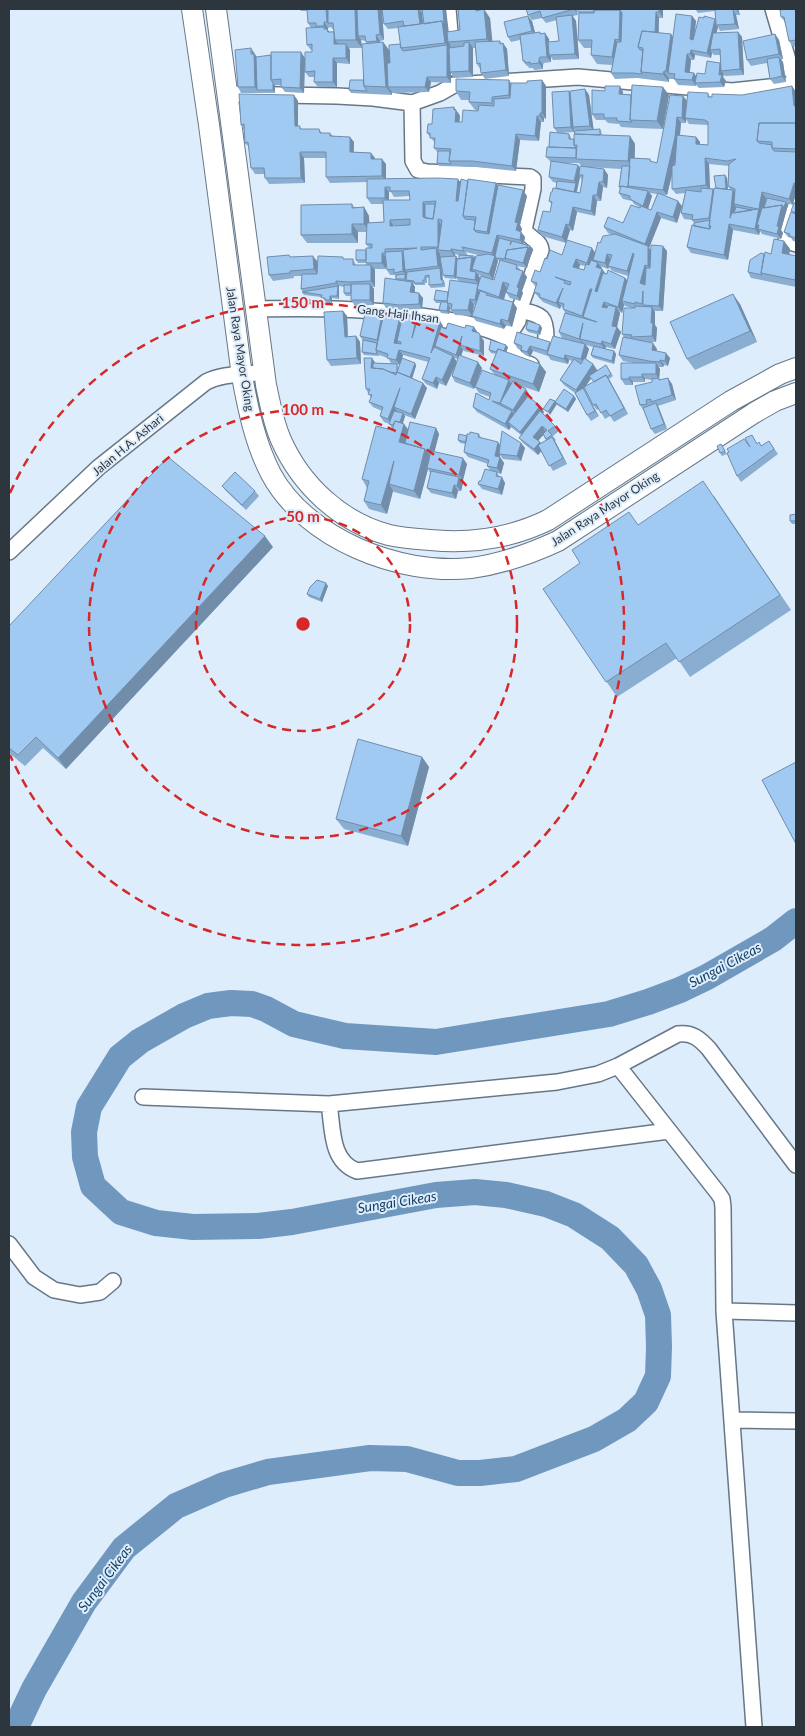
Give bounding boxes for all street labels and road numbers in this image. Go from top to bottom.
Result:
street label: Jalan Raya Mayor Oking [223,286,258,412]
street label: Gang Haji Ihsan [356,301,440,326]
street label: Jalan H.A. Ashari [89,410,166,479]
street label: Jalan Raya Mayor Oking [548,468,662,549]

